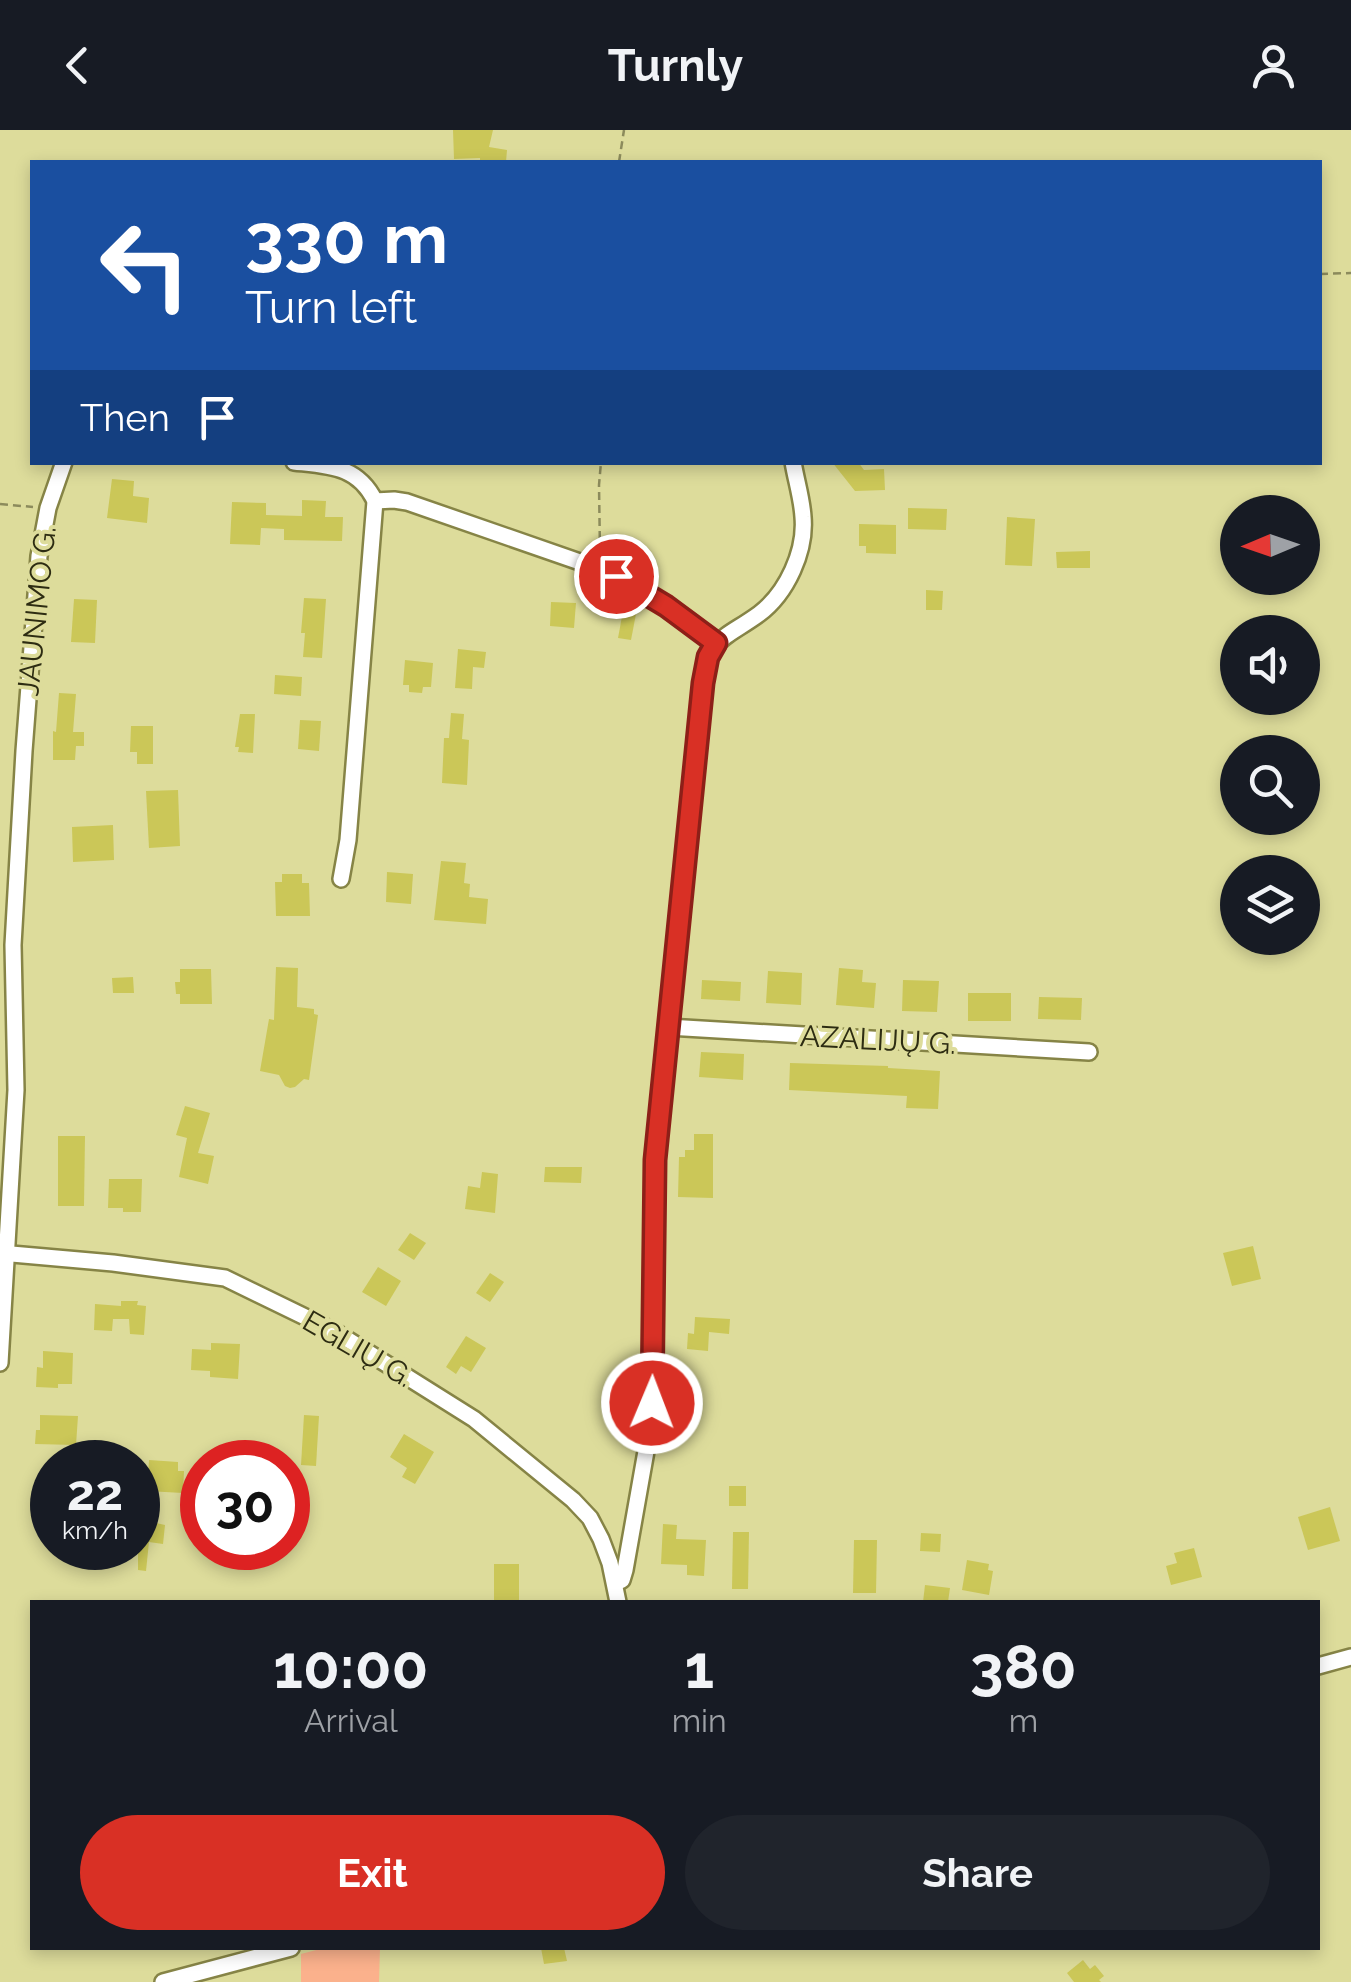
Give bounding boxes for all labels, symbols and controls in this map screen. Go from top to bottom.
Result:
icon: back [50,38,105,93]
icon: person [1246,38,1301,93]
text: Turnly [608,39,743,92]
text: 330 m [245,197,448,279]
icon: left [80,200,210,330]
text: Turn left [245,281,417,334]
icon: arrive [190,390,245,445]
text: Then [80,395,170,440]
north arrow [1220,495,1320,595]
map controls [1220,495,1320,955]
street label: JAUNIMO G. [10,524,63,697]
pin [574,534,659,619]
icon: arrive [589,549,644,604]
button: sound [1220,615,1320,715]
button: search [1220,735,1320,835]
button: layers [1220,855,1320,955]
street label: AZALIJŲ G. [799,1018,957,1061]
street label: EGLIŲ G. [297,1303,420,1394]
position arrow [600,1351,704,1455]
speed limit sign: 30 [180,1440,310,1570]
text: 22 [67,1463,123,1522]
text: km/h [62,1515,128,1545]
text: 10:00 [273,1632,428,1702]
text: 1 [684,1632,714,1702]
text: 380 [970,1632,1077,1702]
text: Arrival [304,1702,398,1739]
text: min [672,1702,727,1739]
text: m [1009,1702,1038,1739]
button: Exit [80,1815,665,1930]
button: Share [685,1815,1270,1930]

